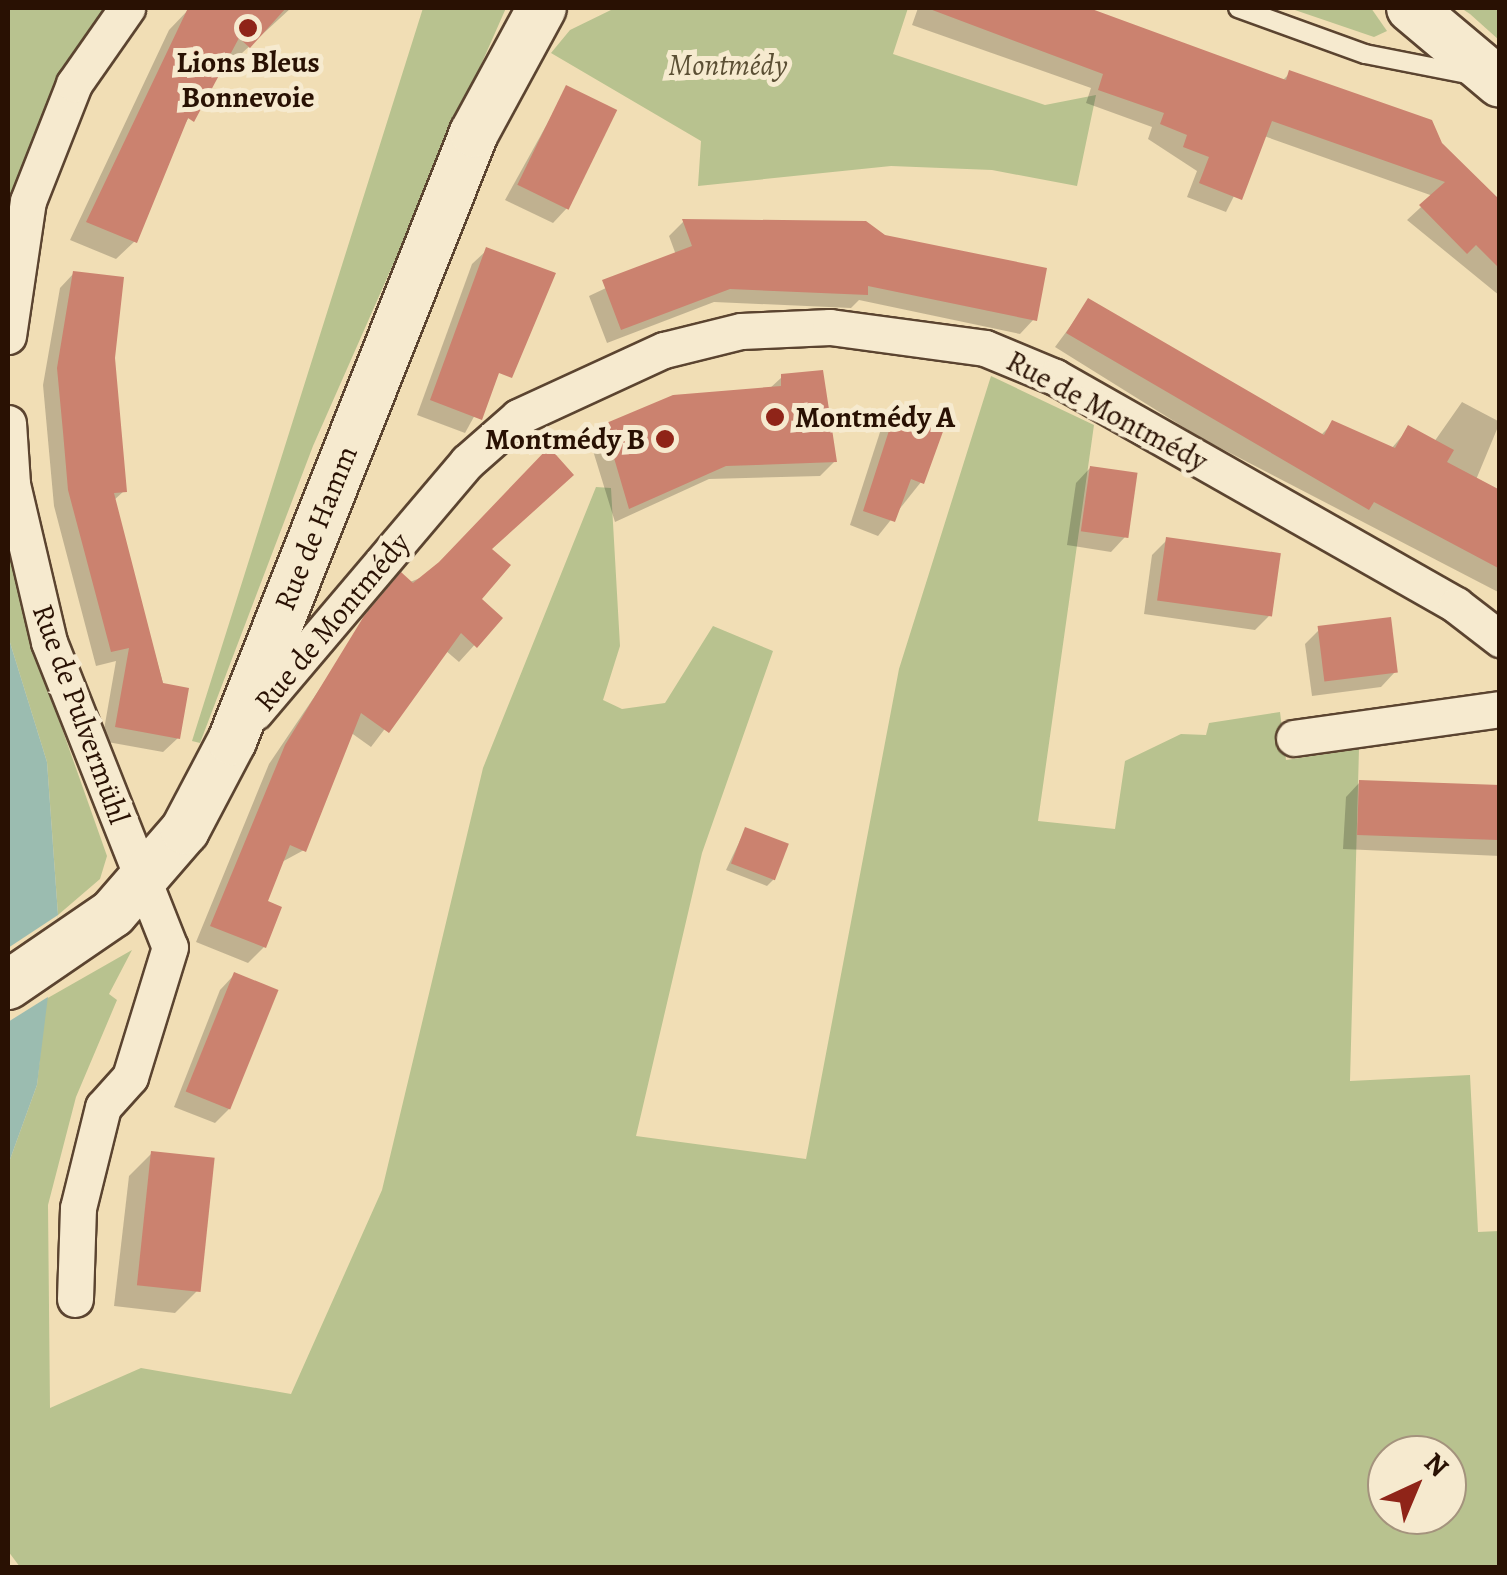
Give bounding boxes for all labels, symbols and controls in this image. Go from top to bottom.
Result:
marker: Lions Bleus Bonnevoie [237,17,259,39]
place label: Lions Bleus Bonnevoie [176,44,320,114]
park label: Montmédy [668,47,788,83]
street label: Rue de Montmédy [1000,343,1214,479]
place label: Montmédy A [795,399,955,435]
marker: Montmédy A [764,406,786,428]
place label: Montmédy B [485,421,645,457]
marker: Montmédy B [654,428,676,450]
street label: Rue de Hamm [267,440,365,616]
street label: Rue de Montmédy [247,525,417,719]
street label: Rue de Pulvermühl [25,599,137,829]
north arrow [1367,1435,1467,1535]
text: N [1416,1444,1457,1486]

